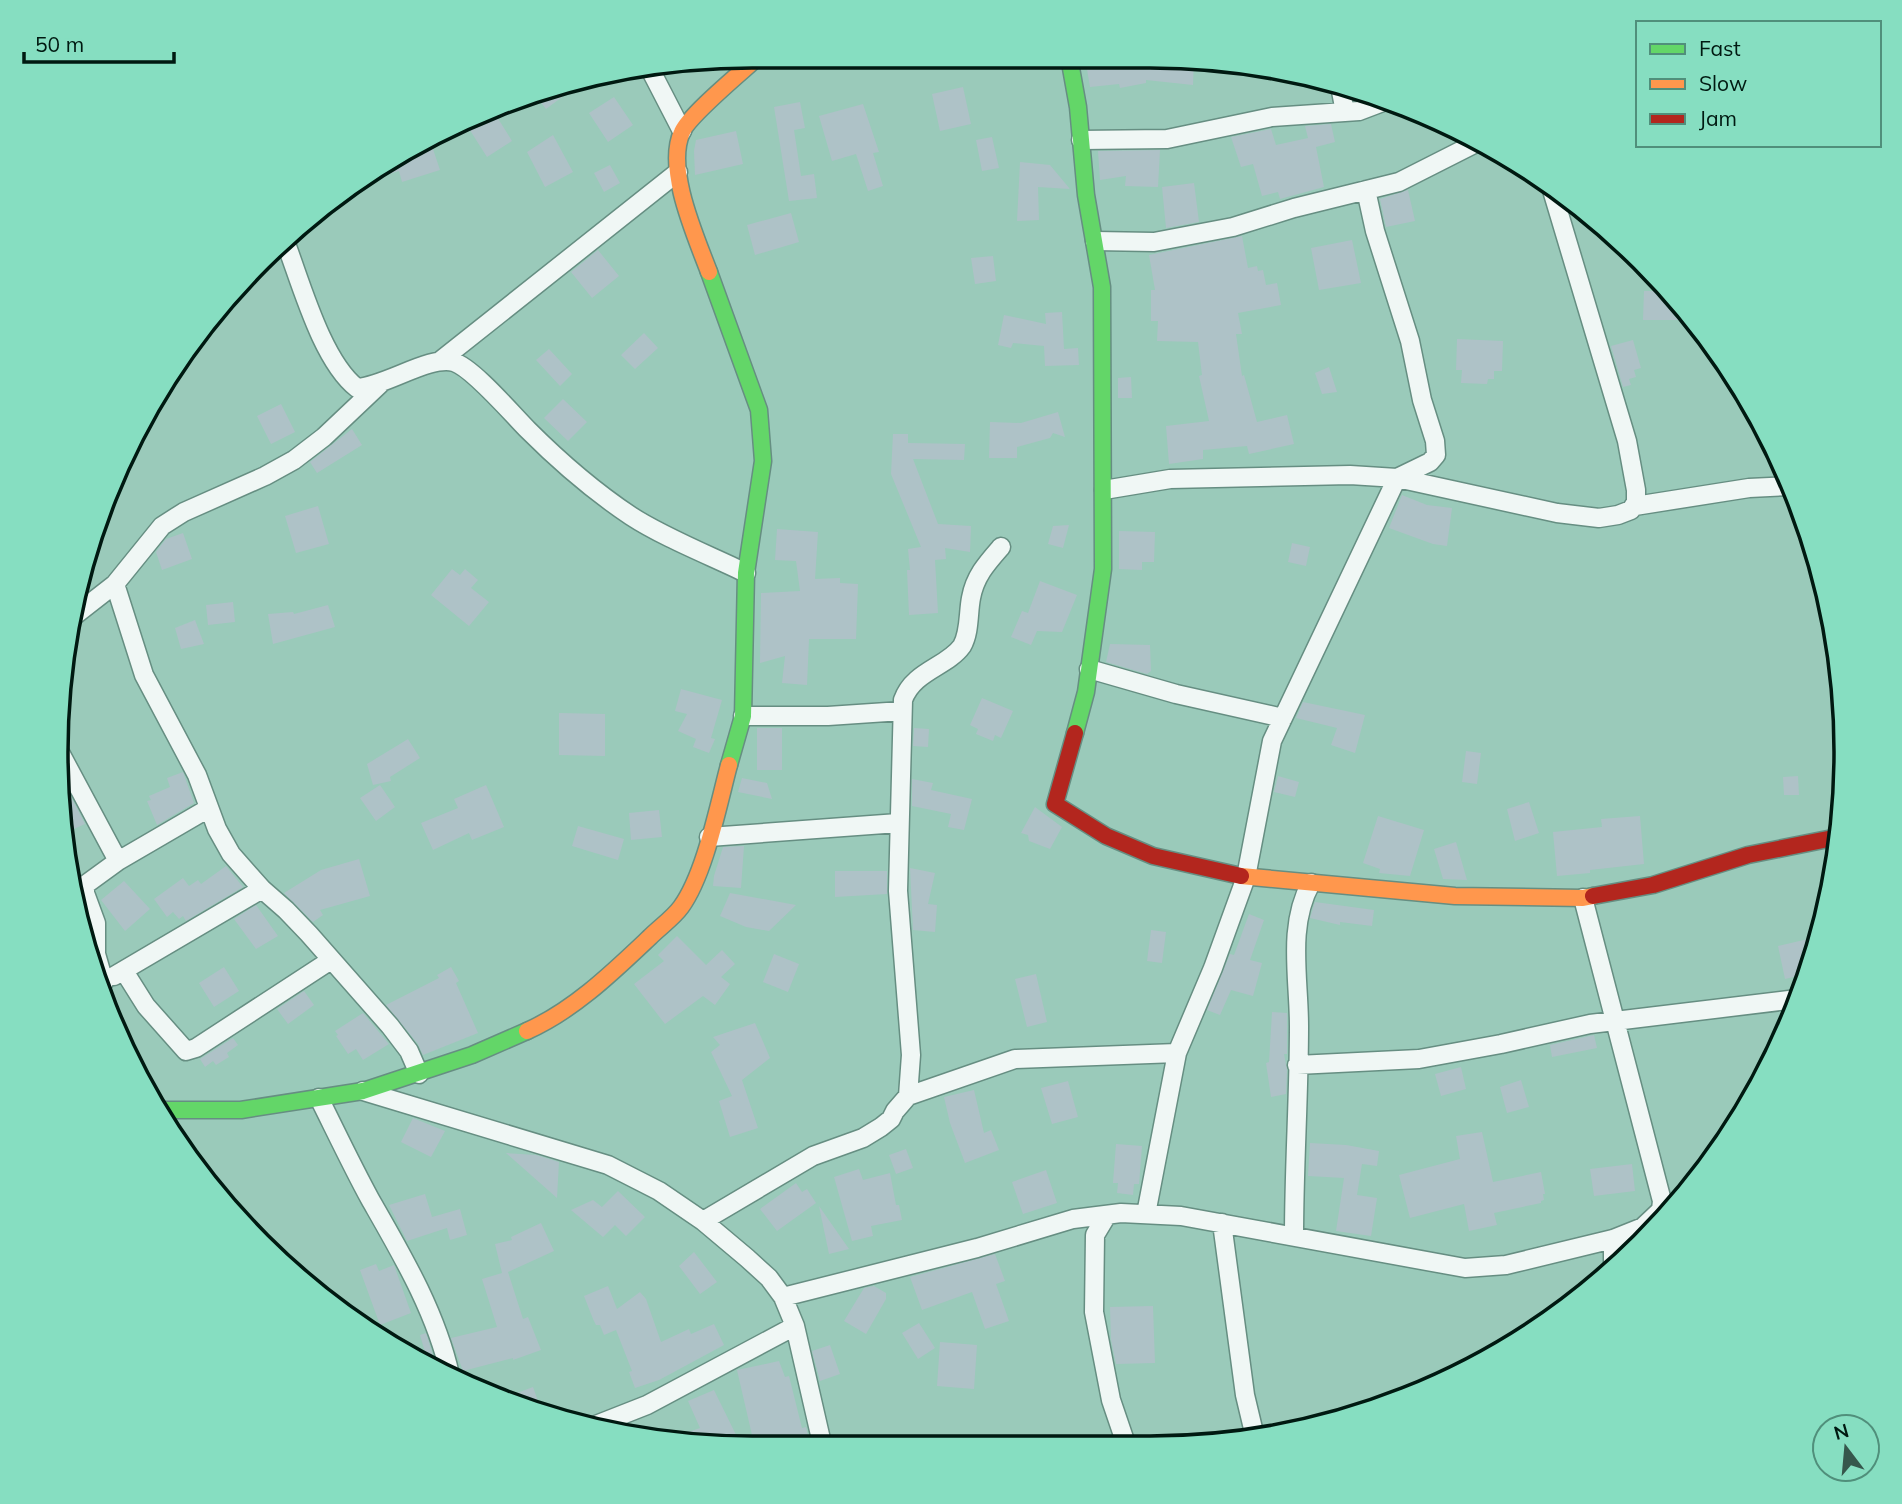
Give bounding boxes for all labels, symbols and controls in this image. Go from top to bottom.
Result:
scale bar [24,21,175,65]
legend [1636,21,1881,147]
text: 50 m [35,31,84,57]
text: Fast [1699,35,1741,61]
text: Slow [1699,70,1747,96]
text: Jam [1699,105,1737,131]
north arrow [1811,1413,1881,1483]
text: N [1831,1418,1852,1445]

